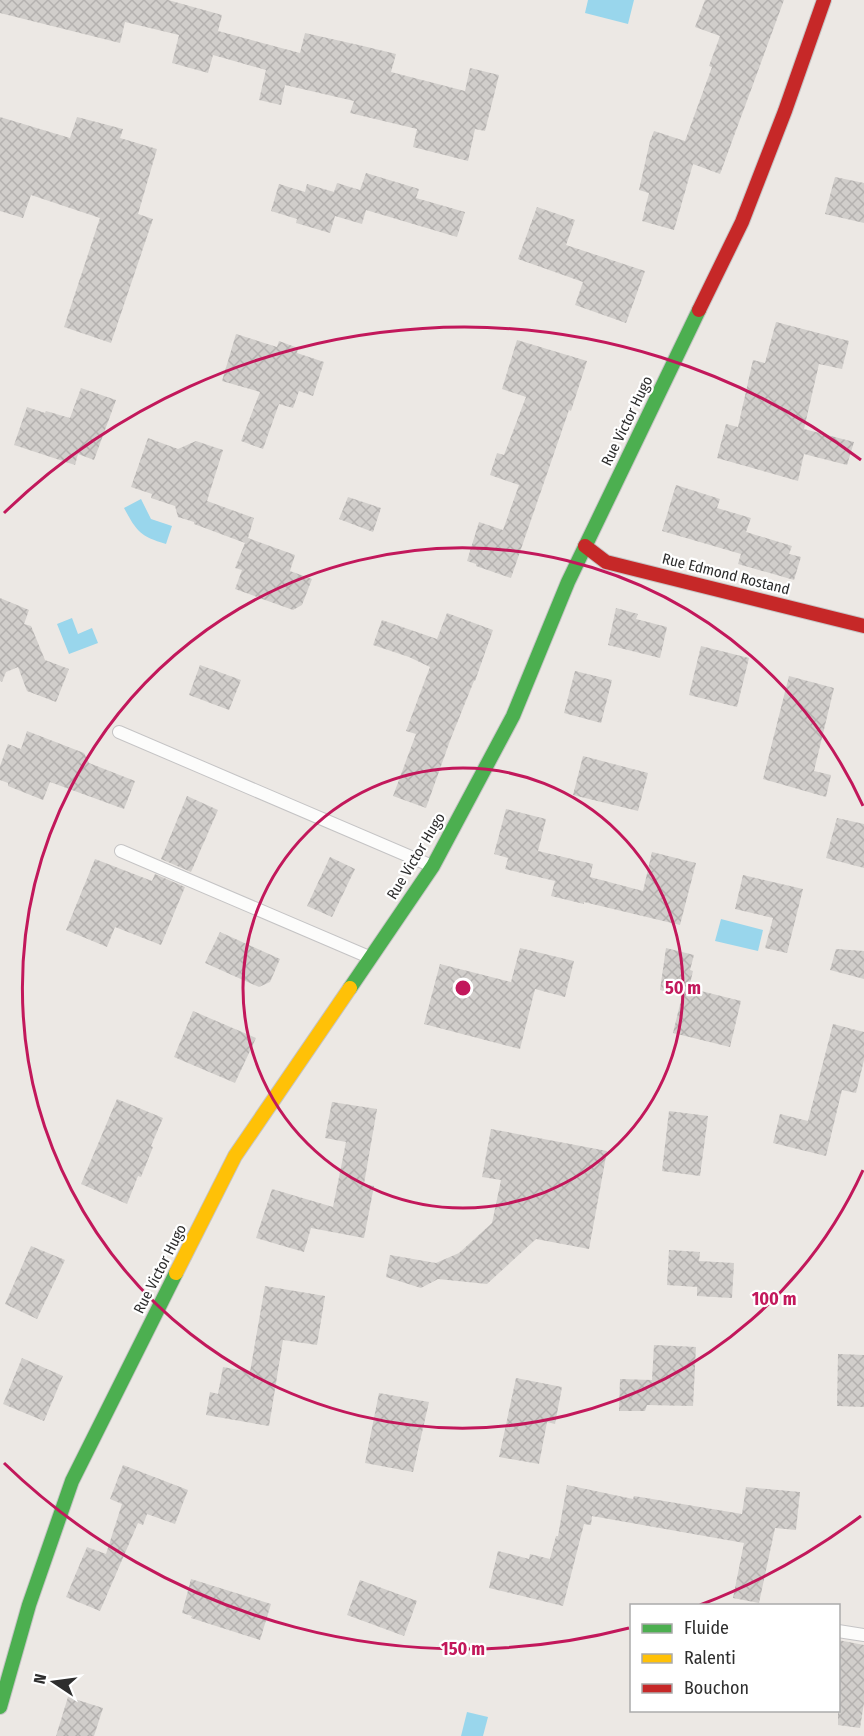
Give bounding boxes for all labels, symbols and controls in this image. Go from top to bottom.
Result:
street label: Rue Victor Hugo [597,373,657,469]
street label: Rue Edmond Rostand [660,549,792,599]
street label: Rue Victor Hugo [383,809,449,903]
text: 50 m [665,977,701,999]
centre of rings [453,978,473,998]
street label: Rue Victor Hugo [130,1221,190,1317]
text: 100 m [752,1288,796,1310]
legend [630,1604,840,1712]
text: Fluide [684,1617,729,1639]
text: 150 m [441,1638,485,1660]
text: Ralenti [684,1647,736,1669]
north arrow [24,1652,84,1712]
text: N [30,1672,50,1686]
text: Bouchon [684,1677,749,1699]

